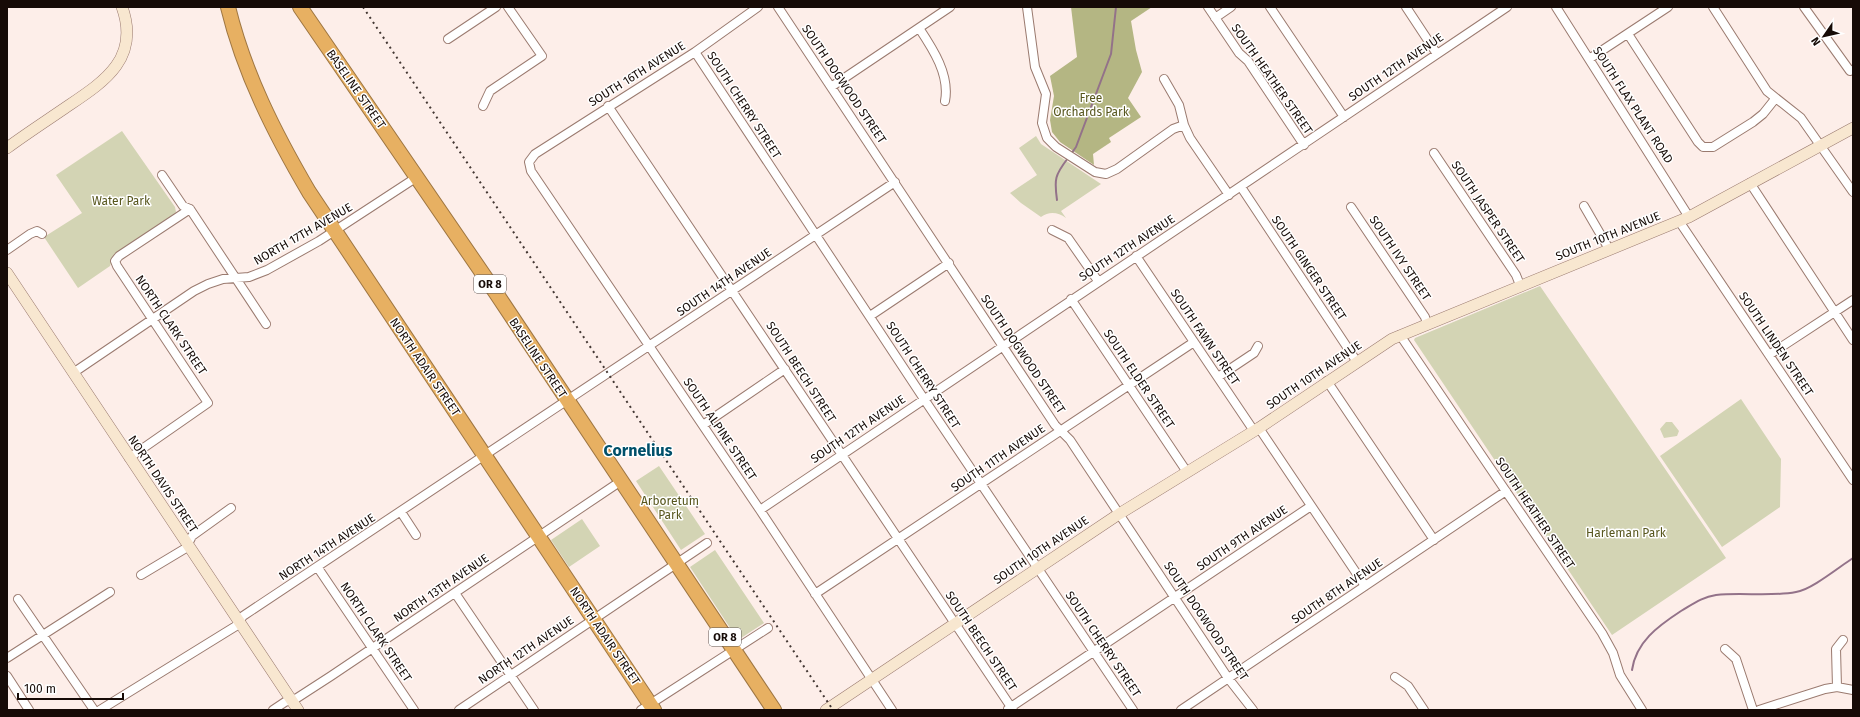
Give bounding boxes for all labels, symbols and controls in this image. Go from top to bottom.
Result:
north arrow [1804,16,1844,56]
street label: SOUTH HEATHER STREET [1229,21,1316,137]
street label: SOUTH DOGWOOD STREET [799,22,889,147]
street label: SOUTH 12TH AVENUE [1346,30,1446,104]
text: N [1809,35,1824,48]
street label: SOUTH 16TH AVENUE [586,39,688,109]
street label: SOUTH FLAX PLANT ROAD [1590,44,1676,166]
street label: BASELINE STREET [324,47,389,132]
street label: SOUTH CHERRY STREET [704,49,784,162]
park label: Free Orchards Park [1053,91,1130,119]
street label: SOUTH JASPER STREET [1449,158,1528,266]
park label: Water Park [92,194,151,208]
street label: NORTH 17TH AVENUE [251,200,355,268]
street label: SOUTH 10TH AVENUE [1554,209,1662,263]
street label: SOUTH 12TH AVENUE [1077,212,1177,284]
street label: SOUTH GINGER STREET [1269,213,1350,323]
street label: SOUTH IVY STREET [1366,213,1434,304]
street label: SOUTH 14TH AVENUE [674,245,774,319]
street label: NORTH CLARK STREET [133,273,210,378]
road number: OR 8 [474,275,506,293]
street label: SOUTH FAWN STREET [1168,286,1243,388]
street label: SOUTH LINDEN STREET [1736,289,1816,399]
street label: SOUTH DOGWOOD STREET [978,292,1068,417]
street label: NORTH ADAIR STREET [387,315,463,419]
street label: BASELINE STREET [506,315,570,401]
street label: SOUTH BEECH STREET [763,319,839,426]
street label: SOUTH CHERRY STREET [883,319,963,432]
street label: SOUTH ELDER STREET [1101,327,1178,432]
street label: SOUTH 10TH AVENUE [1264,338,1364,412]
street label: SOUTH ALPINE STREET [681,375,760,483]
street label: SOUTH 12TH AVENUE [808,392,908,466]
street label: SOUTH 11TH AVENUE [948,421,1048,495]
street label: NORTH DAVIS STREET [125,433,201,536]
district label: Cornelius [604,441,673,460]
street label: SOUTH HEATHER STREET [1493,455,1578,572]
park label: Arboretum Park [641,494,699,522]
street label: SOUTH 9TH AVENUE [1194,502,1290,574]
street label: NORTH 14TH AVENUE [276,511,378,583]
street label: SOUTH 10TH AVENUE [991,513,1091,587]
park label: Harleman Park [1586,526,1667,540]
street label: NORTH 13TH AVENUE [391,551,491,625]
street label: SOUTH 8TH AVENUE [1289,555,1385,627]
street label: SOUTH DOGWOOD STREET [1161,559,1251,684]
street label: NORTH CLARK STREET [338,580,415,685]
street label: NORTH ADAIR STREET [567,584,643,688]
street label: SOUTH BEECH STREET [942,589,1020,694]
street label: SOUTH CHERRY STREET [1062,589,1144,700]
street label: NORTH 12TH AVENUE [476,613,576,687]
road number: OR 8 [709,628,741,646]
scale bar [18,675,123,701]
text: 100 m [24,682,56,696]

